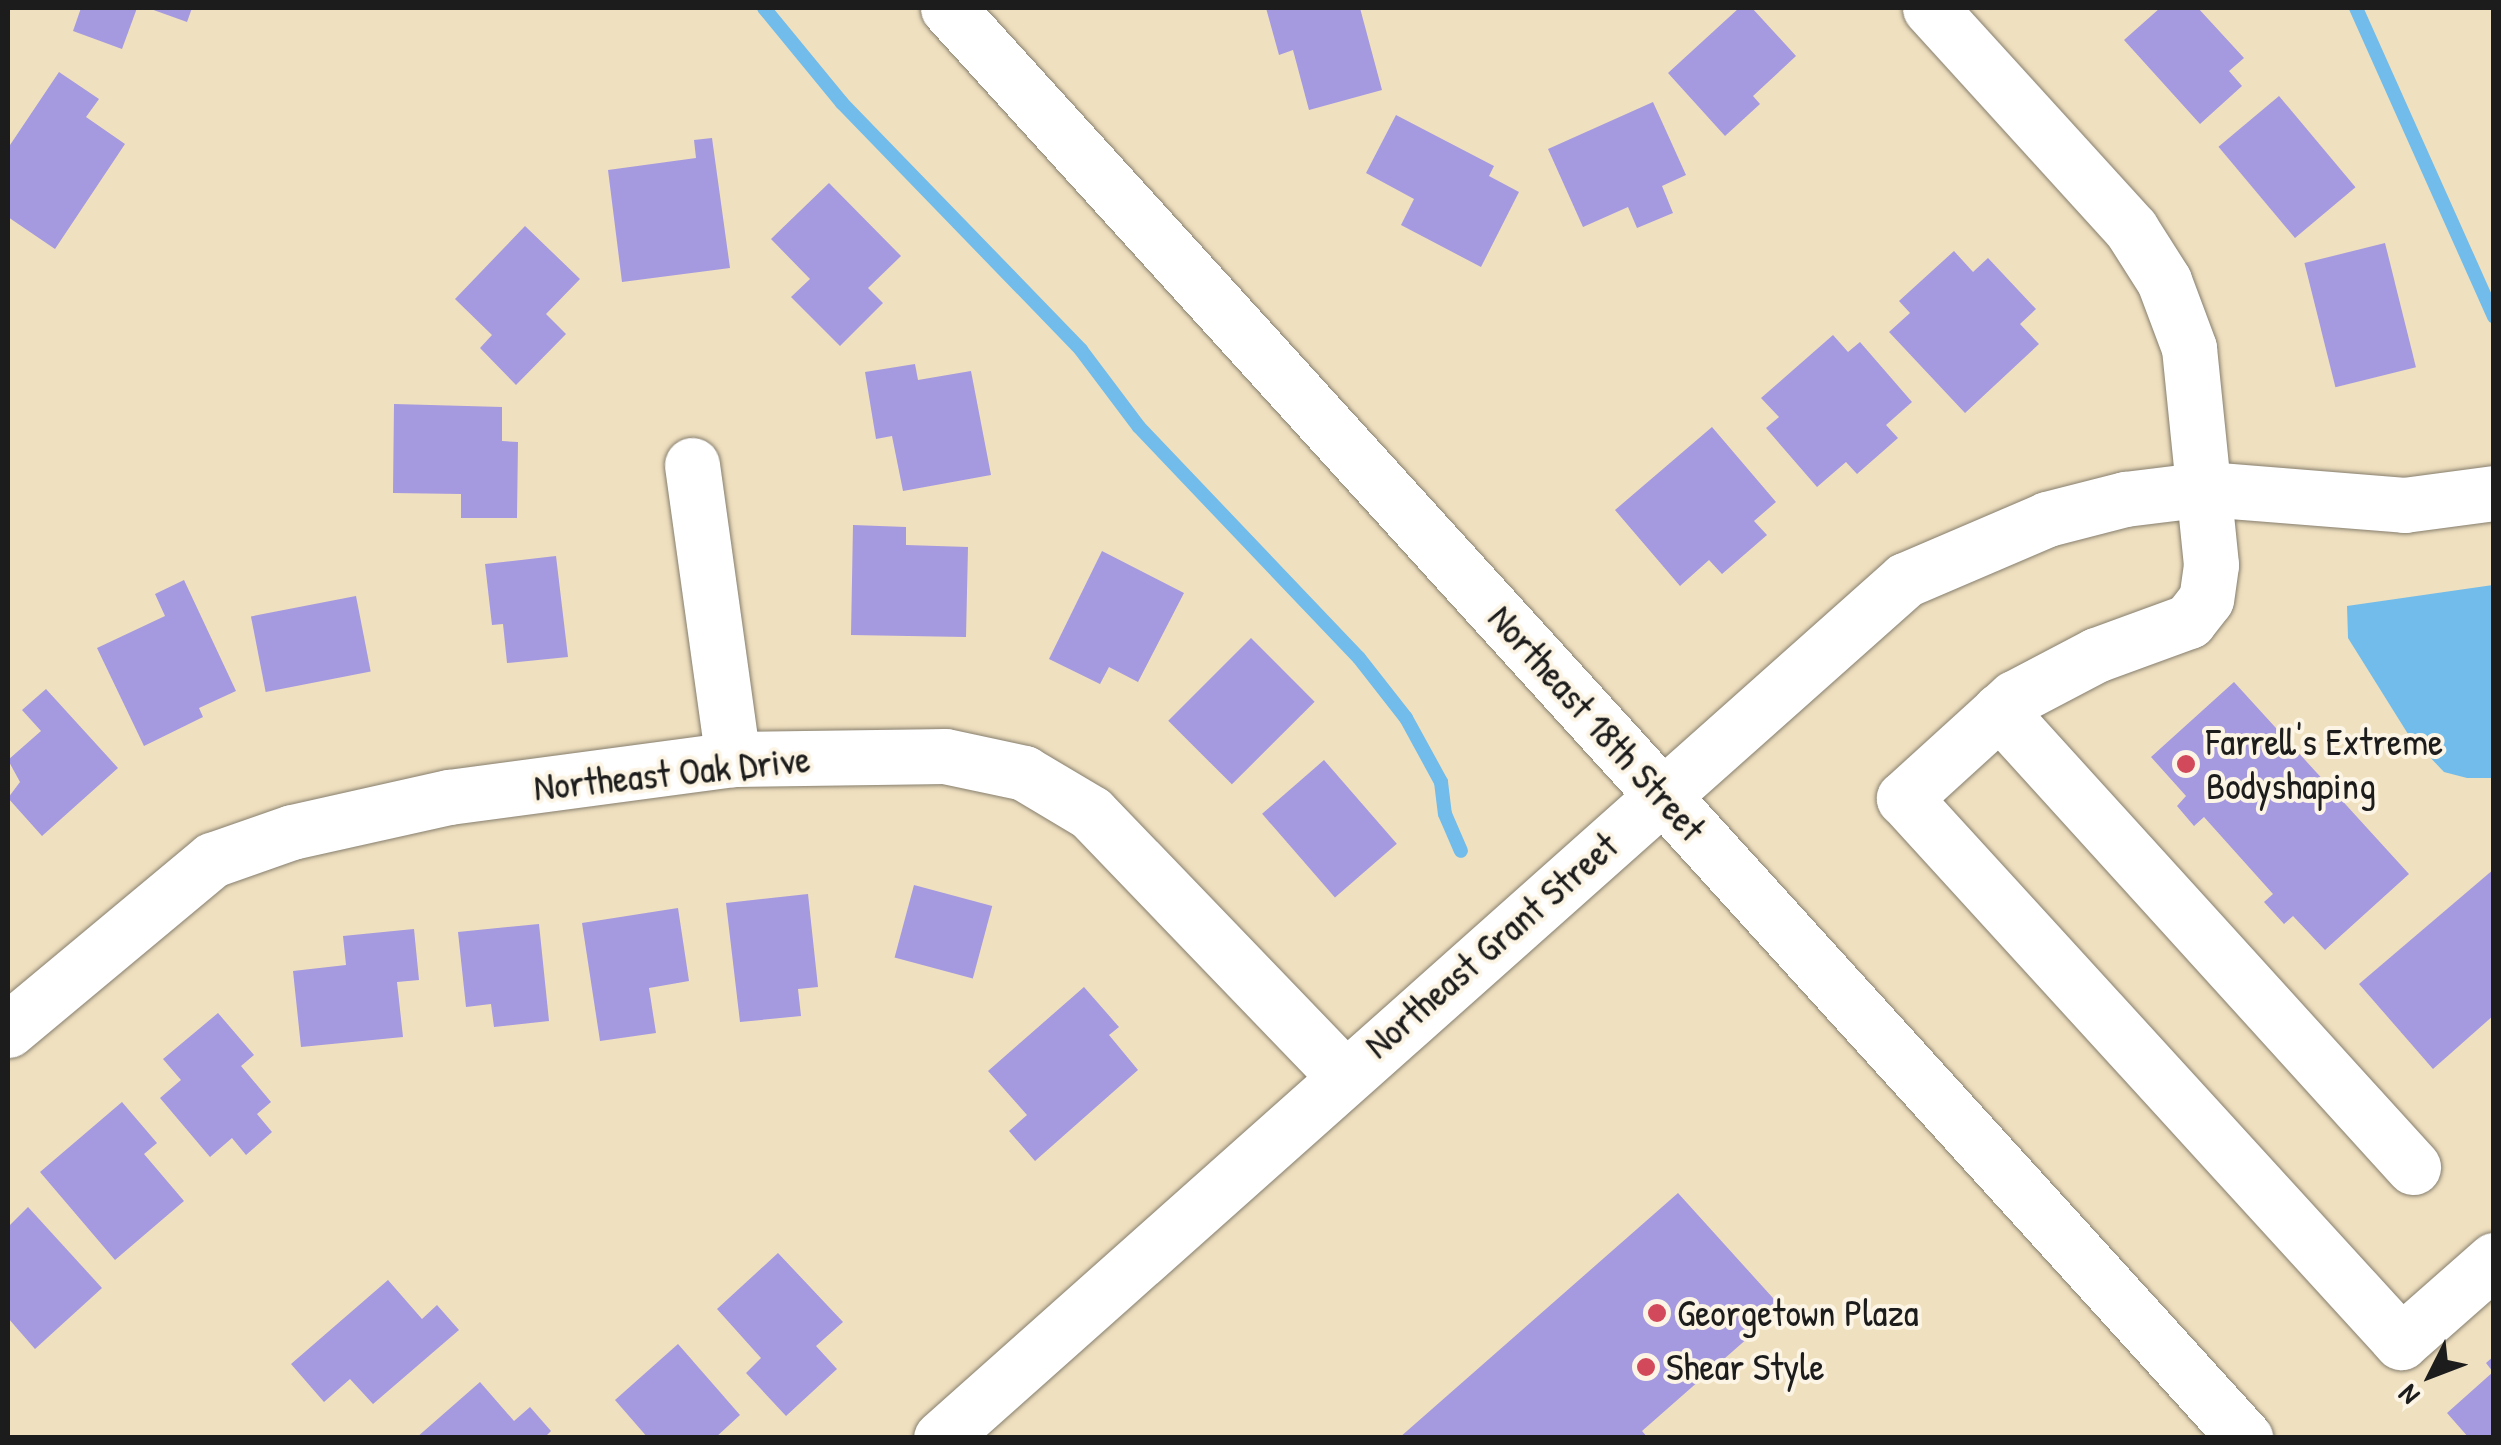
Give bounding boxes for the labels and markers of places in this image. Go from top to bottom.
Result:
place label: Farrell's Extreme Bodyshaping [2206,719,2443,808]
marker: Farrell's Extreme Bodyshaping [2175,753,2197,775]
place label: Georgetown Plaza [1677,1290,1919,1336]
marker: Georgetown Plaza [1646,1302,1668,1324]
place label: Shear Style [1666,1344,1825,1390]
marker: Shear Style [1635,1356,1657,1378]

